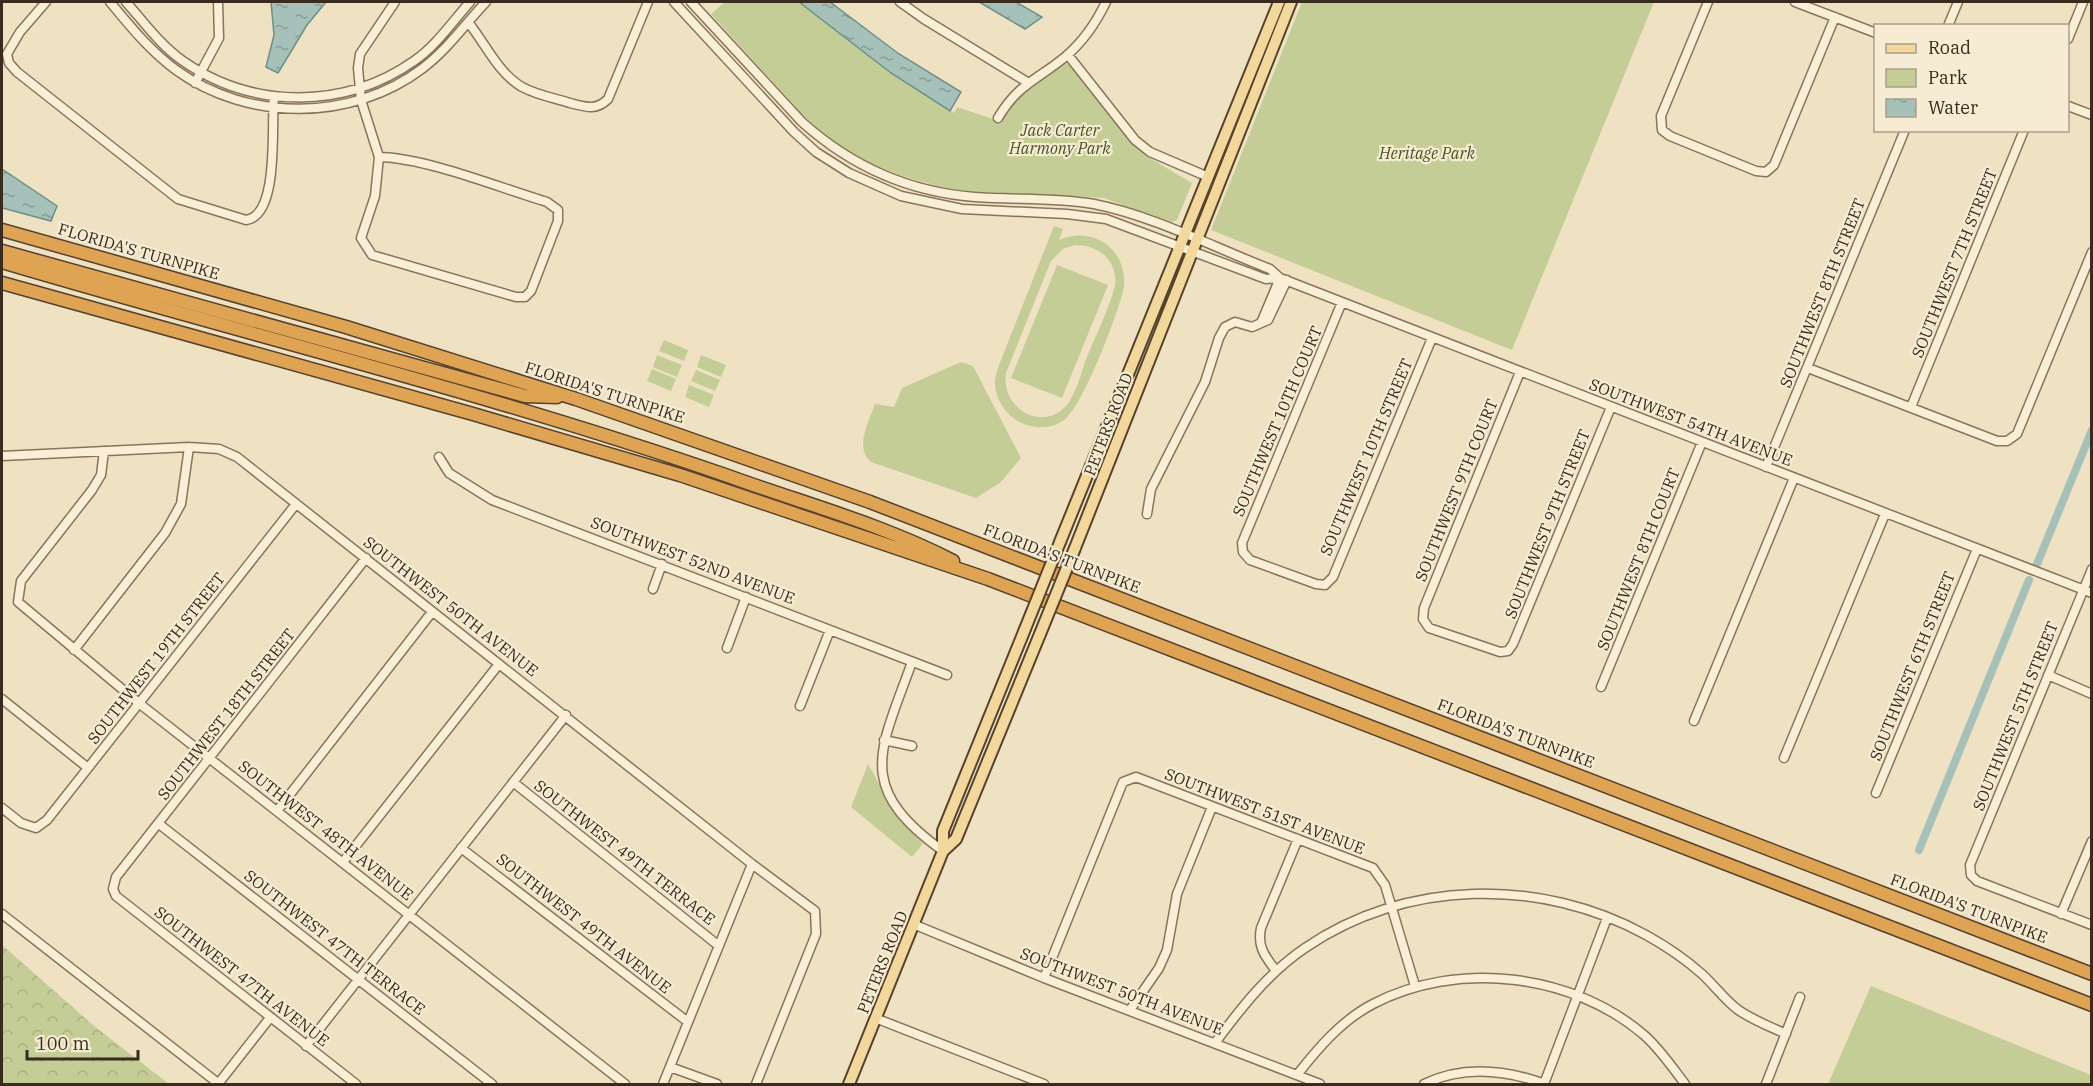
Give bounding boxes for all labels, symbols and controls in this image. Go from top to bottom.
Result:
legend [1874,24,2069,132]
text: Road [1928,36,1971,59]
text: Park [1928,66,1968,89]
text: Water [1928,96,1978,119]
park label: Jack Carter Harmony Park [1008,120,1111,158]
park label: Heritage Park [1378,143,1475,163]
street label: SOUTHWEST 7TH STREET [1907,165,2001,361]
street label: SOUTHWEST 8TH STREET [1775,195,1869,391]
street label: FLORIDA'S TURNPIKE [56,218,222,284]
street label: SOUTHWEST 10TH COURT [1228,323,1326,519]
street label: SOUTHWEST 10TH STREET [1315,356,1417,558]
street label: FLORIDA'S TURNPIKE [523,357,687,427]
street label: PETERS ROAD [1079,370,1137,478]
street label: SOUTHWEST 54TH AVENUE [1586,374,1796,470]
street label: SOUTHWEST 9TH COURT [1410,396,1502,584]
street label: SOUTHWEST 9TH STREET [1500,426,1594,622]
street label: SOUTHWEST 8TH COURT [1592,465,1684,653]
street label: SOUTHWEST 52ND AVENUE [588,512,798,608]
street label: FLORIDA'S TURNPIKE [980,519,1144,597]
street label: SOUTHWEST 50TH AVENUE [360,532,542,680]
street label: SOUTHWEST 19TH STREET [83,568,229,748]
street label: SOUTHWEST 6TH STREET [1865,568,1959,764]
street label: SOUTHWEST 5TH STREET [1968,618,2062,814]
street label: SOUTHWEST 18TH STREET [153,624,299,804]
street label: FLORIDA'S TURNPIKE [1434,694,1598,772]
street label: SOUTHWEST 48TH AVENUE [235,756,417,904]
street label: SOUTHWEST 51ST AVENUE [1162,764,1368,858]
street label: SOUTHWEST 49TH TERRACE [530,775,720,929]
street label: SOUTHWEST 49TH AVENUE [493,849,675,997]
street label: SOUTHWEST 47TH TERRACE [240,865,430,1019]
street label: FLORIDA'S TURNPIKE [1887,869,2051,947]
street label: SOUTHWEST 47TH AVENUE [151,902,333,1050]
street label: PETERS ROAD [852,908,912,1016]
street label: SOUTHWEST 50TH AVENUE [1017,943,1227,1039]
scale bar [27,1023,138,1061]
text: 100 m [36,1032,90,1055]

